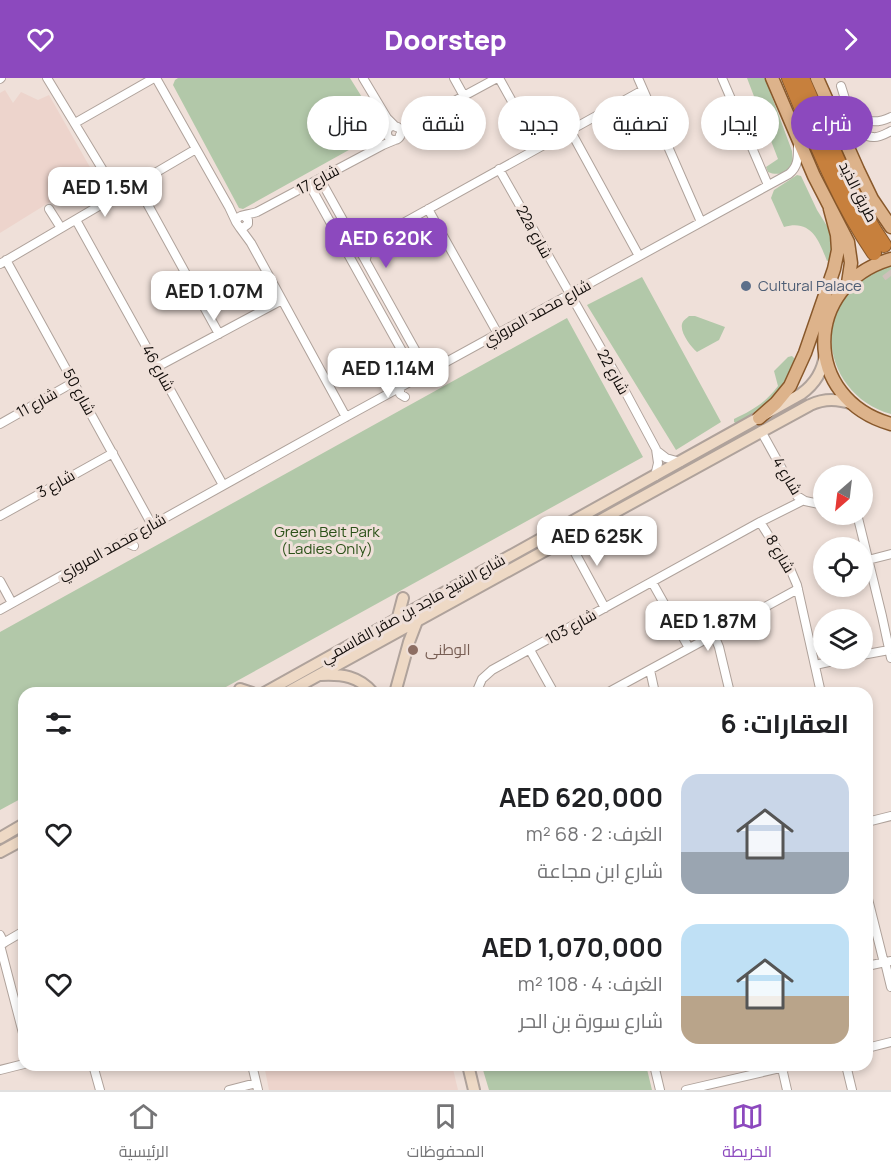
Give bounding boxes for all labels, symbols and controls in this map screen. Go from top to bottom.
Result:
text: Doorstep [384,21,507,58]
icon: heart [24,23,57,56]
icon: forward [834,23,867,56]
chip: منزل [307,96,389,150]
chip: شقة [401,96,486,150]
chip: جديد [498,96,580,150]
chip: تصفية [592,96,689,150]
chip: إيجار [701,96,779,150]
chip: شراء [791,96,873,150]
street label: طريق الذيد [834,158,883,226]
street label: شارع 17 [293,160,343,200]
pin: AED 1.5M [43,167,167,218]
text: AED 1.5M [62,173,148,200]
street label: 22a شارع [510,202,558,262]
pin: AED 620K [324,218,448,269]
text: AED 620K [339,224,433,251]
pin: AED 1.07M [145,271,283,322]
street label: شارع محمد المروزي [479,274,595,353]
place label: Cultural Palace [758,275,862,296]
text: AED 1.07M [165,277,263,304]
marker: Cultural Palace [739,279,753,293]
street label: شارع 46 [136,341,180,395]
street label: شارع 22 [591,345,635,399]
pin: AED 1.14M [319,348,457,399]
text: AED 1.14M [342,354,434,381]
street label: شارع 50 [57,365,101,419]
street label: شارع 11 [13,383,61,423]
street label: شارع 4 [767,453,807,499]
street label: شارع 3 [33,465,79,503]
north arrow [813,465,873,525]
map controls [813,465,873,669]
street label: شارع محمد المروزي [54,508,170,587]
pin: AED 625K [535,516,659,567]
park label: Green Belt Park (Ladies Only) [274,521,380,559]
text: AED 625K [551,522,643,549]
street label: شارع 8 [760,531,800,577]
button: locate [813,537,873,597]
street label: شارع الشيخ ماجد بن صقر القاسمي [317,549,510,670]
pin: AED 1.87M [639,601,777,652]
street label: شارع 103 [541,604,601,650]
text: AED 1.87M [659,607,757,634]
button: layers [813,609,873,669]
place label: الوطنی [425,639,471,660]
marker: الوطنی [406,643,420,657]
text: العقارات: 6 [721,705,849,741]
icon: filters [42,707,75,740]
text: AED 620,000 [499,779,663,815]
icon: home [729,798,801,870]
icon: heart [42,818,75,851]
text: الغرف: 2 · 68 m² [526,820,663,847]
text: شارع ابن مجاعة [537,857,663,884]
text: AED 1,070,000 [481,929,663,965]
icon: home [729,948,801,1020]
icon: heart [42,968,75,1001]
text: الغرف: 4 · 108 m² [518,970,663,997]
text: شارع سورة بن الحر [519,1007,663,1034]
tab: الرئيسية [119,1100,169,1166]
tab: المحفوظات [407,1100,485,1166]
tab: الخريطة [722,1100,772,1166]

